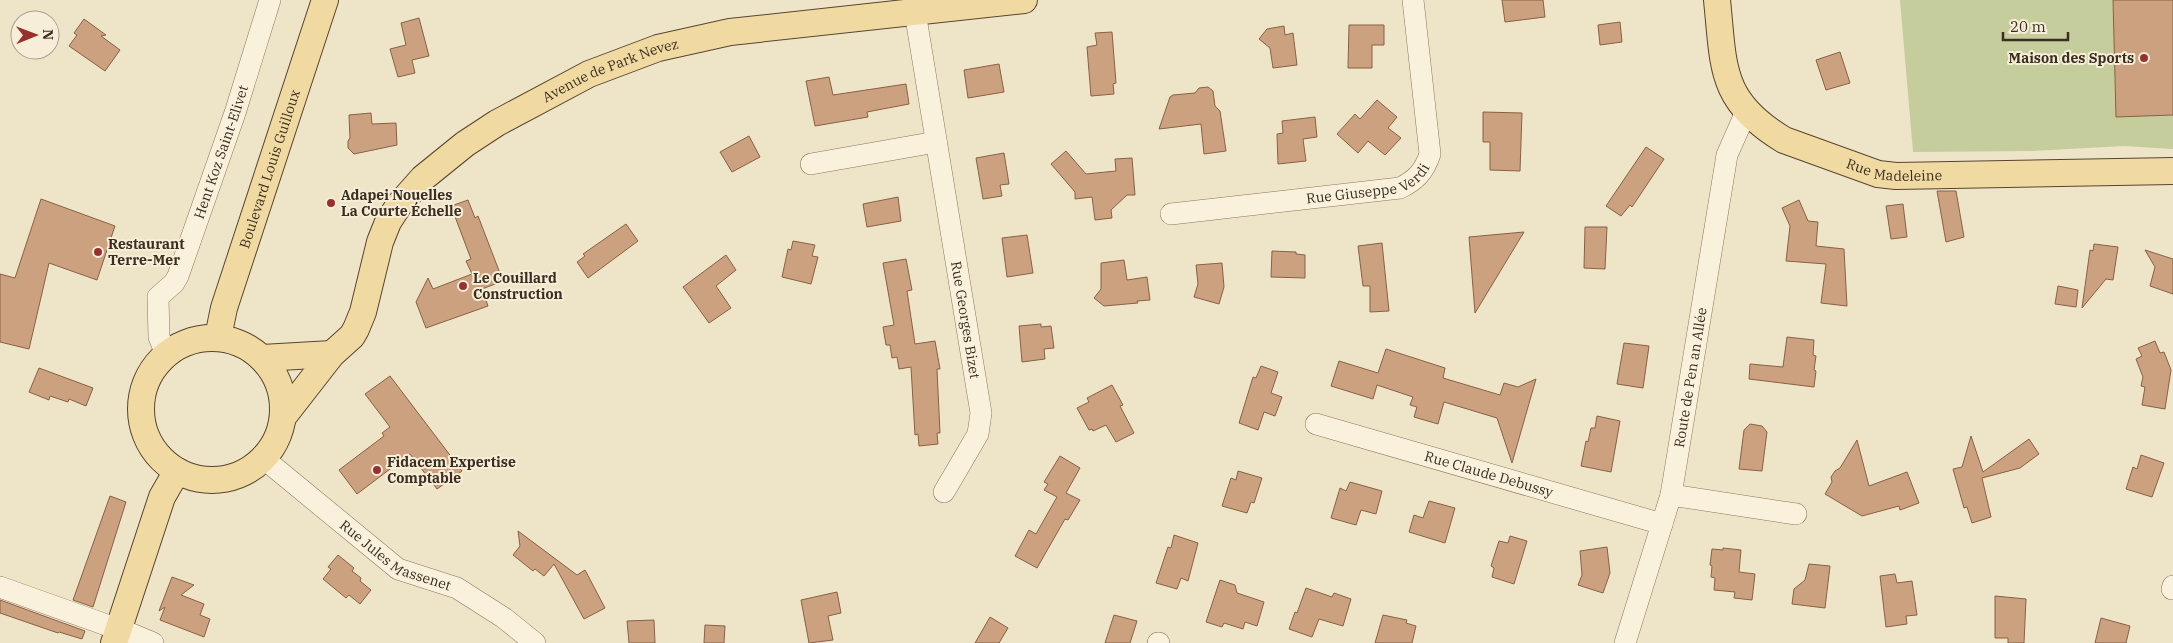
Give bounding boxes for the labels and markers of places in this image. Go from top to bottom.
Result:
place label: Maison des Sports [2009,49,2134,67]
marker: Maison des Sports [2138,52,2150,64]
place label: Adapei Nouelles La Courte Échelle [341,186,462,220]
marker: Adapei Nouelles La Courte Échelle [325,197,337,209]
place label: Restaurant Terre-Mer [108,235,185,269]
marker: Restaurant Terre-Mer [92,246,104,258]
place label: Le Couillard Construction [473,269,563,303]
marker: Le Couillard Construction [457,280,469,292]
place label: Fidacem Expertise Comptable [387,453,516,487]
marker: Fidacem Expertise Comptable [371,464,383,476]

